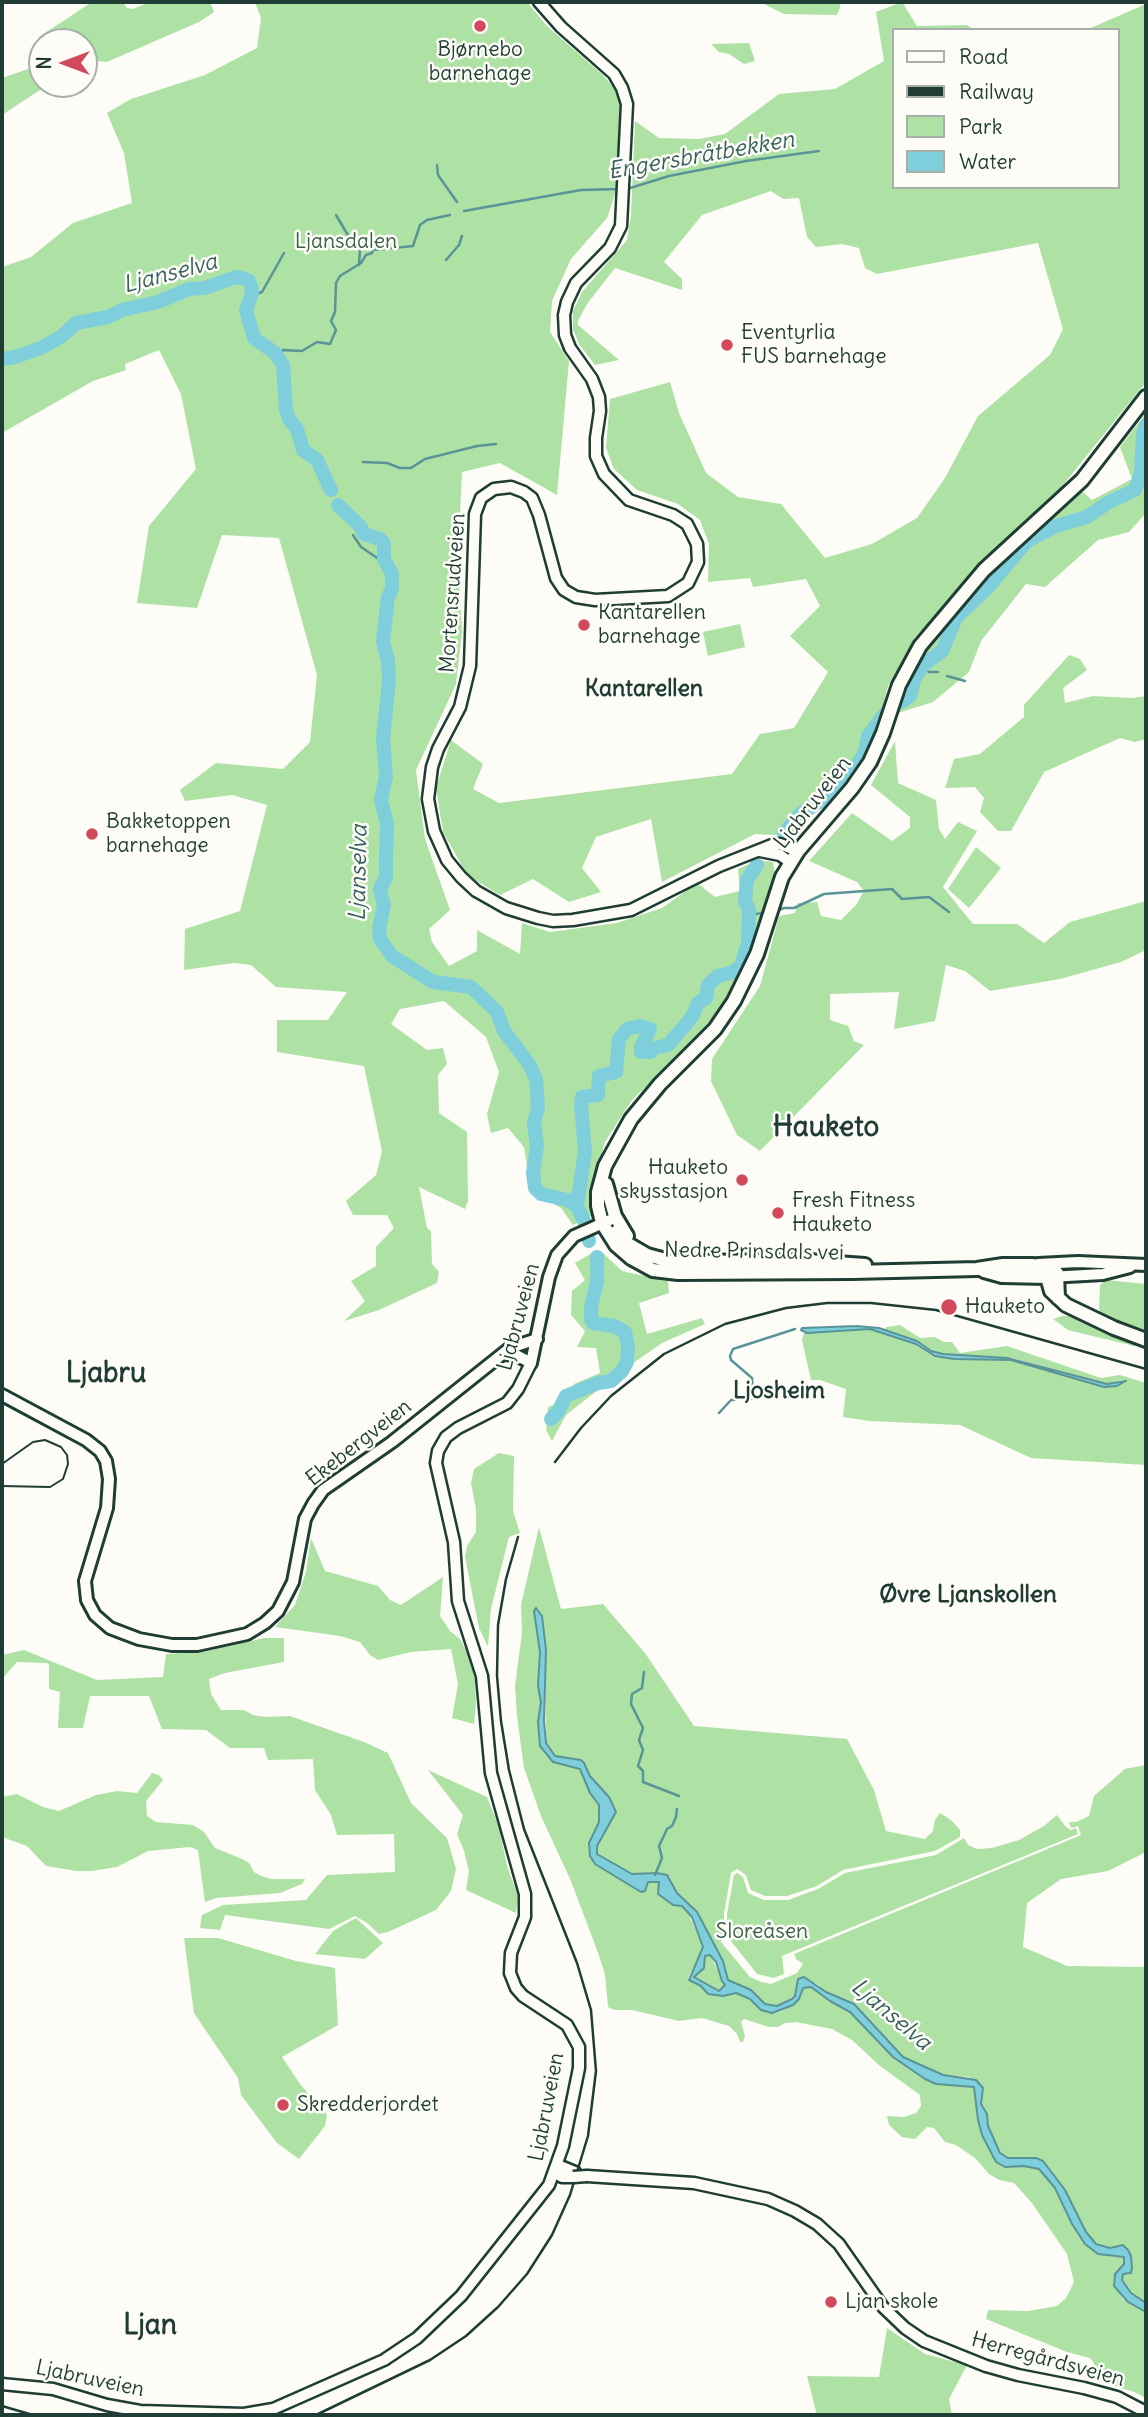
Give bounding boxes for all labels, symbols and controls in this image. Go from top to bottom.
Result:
marker: Bjørnebo barnehage [472,18,488,34]
north arrow [28,28,98,98]
legend [892,28,1120,189]
place label: Bjørnebo barnehage [429,37,531,87]
text: Road [959,43,1008,70]
text: N [32,56,56,70]
text: Railway [959,78,1034,105]
text: Park [959,113,1002,140]
water label: Engersbråtbekken [606,126,796,186]
text: Water [959,148,1016,175]
park label: Ljansdalen [295,229,397,255]
water label: Ljanselva [120,248,220,300]
place label: Eventyrlia FUS barnehage [741,320,887,370]
marker: Eventyrlia FUS barnehage [719,337,735,353]
street label: Mortensrudveien [435,512,471,674]
place label: Kantarellen barnehage [598,600,706,650]
marker: Kantarellen barnehage [576,617,592,633]
district label: Kantarellen [585,675,703,703]
street label: Ljabruveien [769,752,857,854]
place label: Bakketoppen barnehage [106,809,231,859]
water label: Ljanselva [344,825,374,921]
marker: Bakketoppen barnehage [84,826,100,842]
district label: Hauketo [773,1111,879,1145]
place label: Hauketo skysstasjon [619,1155,728,1205]
marker: Hauketo skysstasjon [734,1172,750,1188]
place label: Fresh Fitness Hauketo [792,1188,915,1238]
marker: Fresh Fitness Hauketo [770,1205,786,1221]
street label: Nedre Prinsdals vei [664,1238,844,1266]
street label: Ljabruveien [493,1261,545,1373]
place label: Hauketo [965,1294,1045,1320]
marker: Hauketo [939,1297,959,1317]
district label: Ljabru [66,1357,146,1391]
district label: Ljosheim [733,1377,825,1405]
street label: Ekebergveien [301,1394,417,1492]
district label: Øvre Ljanskollen [879,1581,1057,1609]
park label: Sloreåsen [716,1919,808,1945]
water label: Ljanselva [845,1973,937,2057]
street label: Ljabruveien [524,2051,570,2163]
place label: Skredderjordet [297,2092,439,2118]
marker: Skredderjordet [275,2097,291,2113]
place label: Ljan skole [845,2289,938,2315]
marker: Ljan skole [823,2294,839,2310]
district label: Ljan [123,2309,177,2343]
street label: Herregårdsveien [969,2327,1127,2393]
street label: Ljabruveien [33,2355,147,2403]

